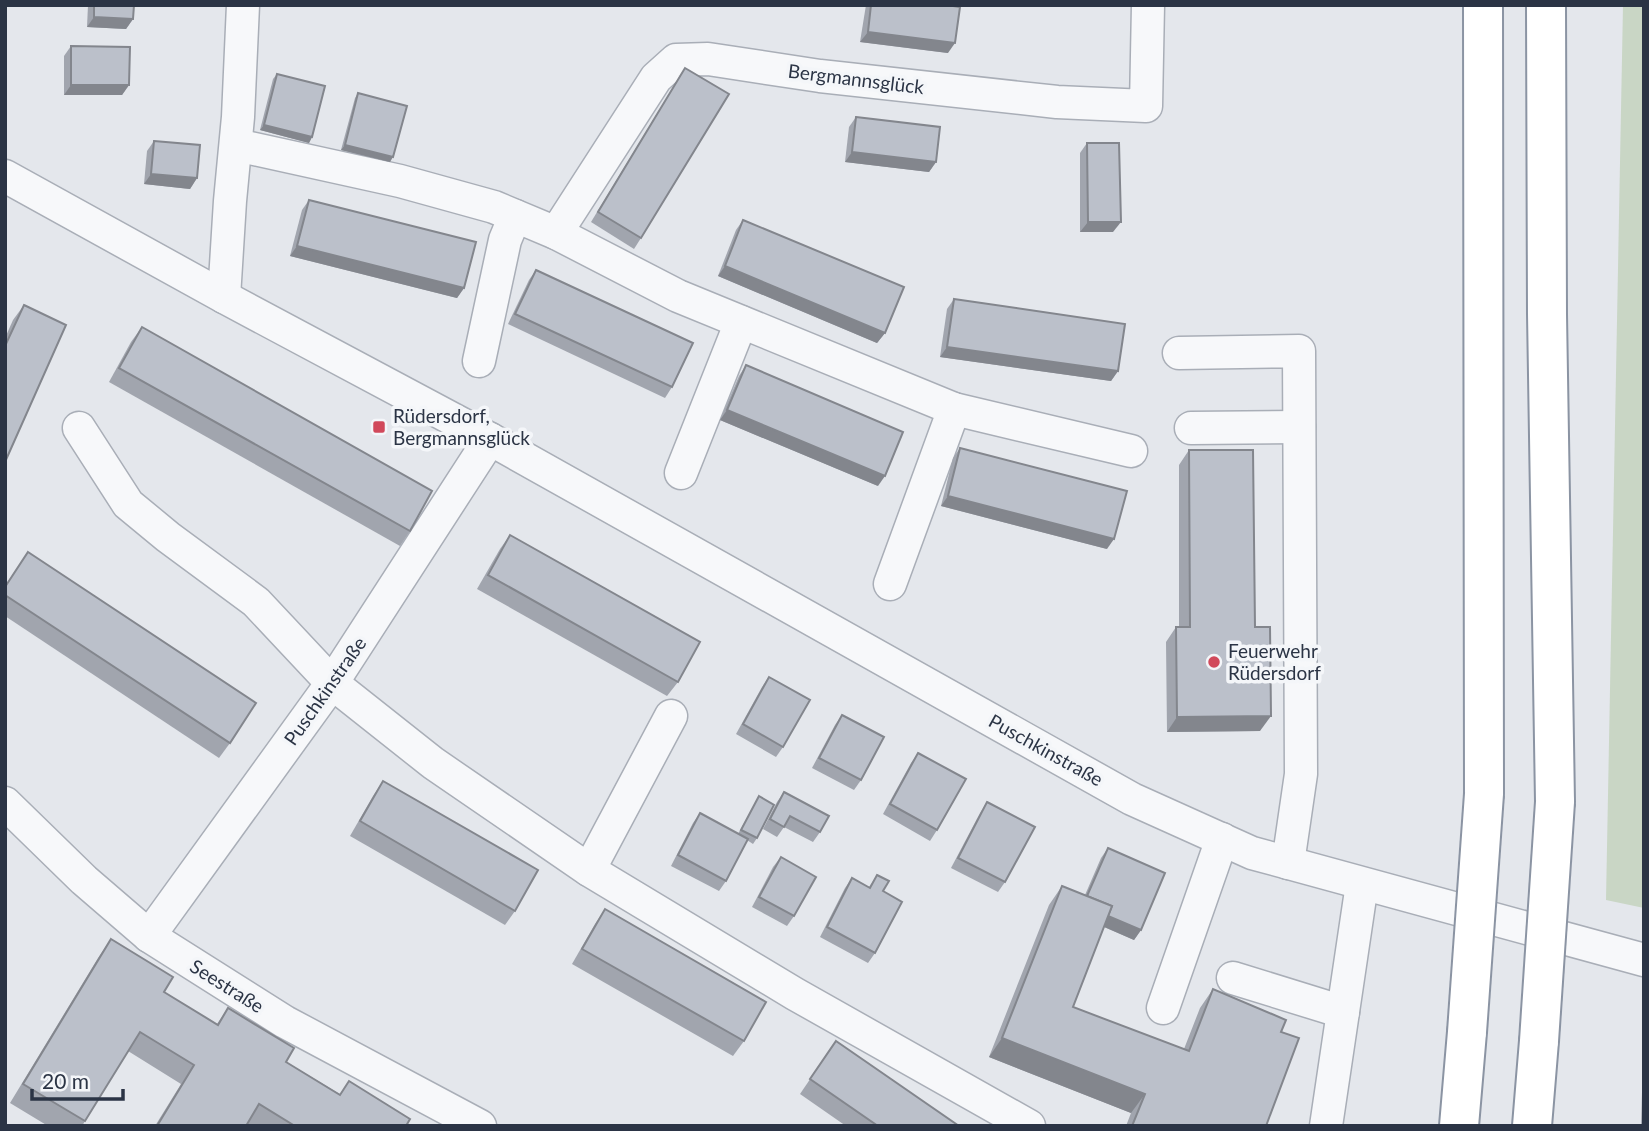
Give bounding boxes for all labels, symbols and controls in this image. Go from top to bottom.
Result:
street label: Bergmannsglück [787,59,926,98]
place label: Rüdersdorf, Bergmannsglück [393,404,530,449]
marker: Rüdersdorf, Bergmannsglück [371,419,387,435]
street label: Puschkinstraße [279,632,370,749]
place label: Feuerwehr Rüdersdorf [1228,639,1321,684]
marker: Feuerwehr Rüdersdorf [1206,654,1222,670]
street label: Puschkinstraße [985,709,1107,790]
street label: Seestraße [186,954,268,1017]
scale bar [32,1058,122,1102]
text: 20 m [42,1068,89,1093]

